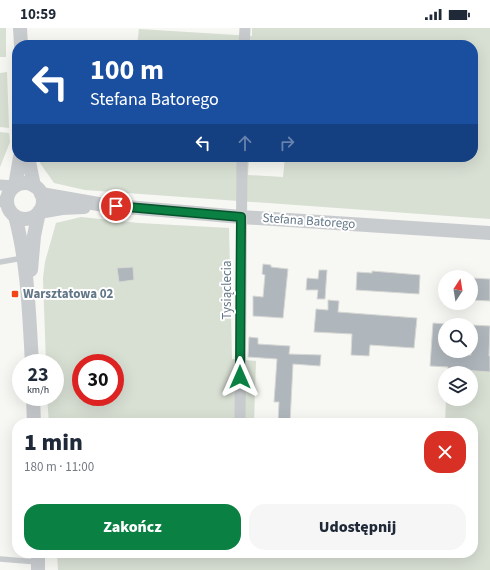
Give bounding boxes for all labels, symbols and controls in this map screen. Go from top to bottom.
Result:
text: 10:59 [20,4,56,25]
text: 100 m [90,50,164,90]
icon: left [24,56,76,108]
text: Stefana Batorego [90,87,219,112]
icon: left [192,132,214,154]
icon: ahead [234,132,256,154]
icon: right [276,132,298,154]
pin [99,189,133,223]
icon: arrive [105,195,127,217]
street label: Stefana Batorego [262,209,356,233]
street label: Tysiąclecia [218,260,236,320]
north arrow [438,270,478,310]
map controls [438,270,478,406]
place label: Warsztatowa 02 [23,285,114,303]
marker: Warsztatowa 02 [10,289,20,299]
button: search [438,318,478,358]
speed limit sign: 30 [72,354,124,406]
position arrow [219,356,261,398]
text: 23 [27,361,49,389]
button: layers [438,366,478,406]
text: km/h [27,383,49,397]
text: 1 min [24,425,83,460]
button: close [424,431,466,473]
text: 180 m · 11:00 [24,458,94,476]
button: Zakończ [24,504,241,550]
button: Udostępnij [249,504,466,550]

